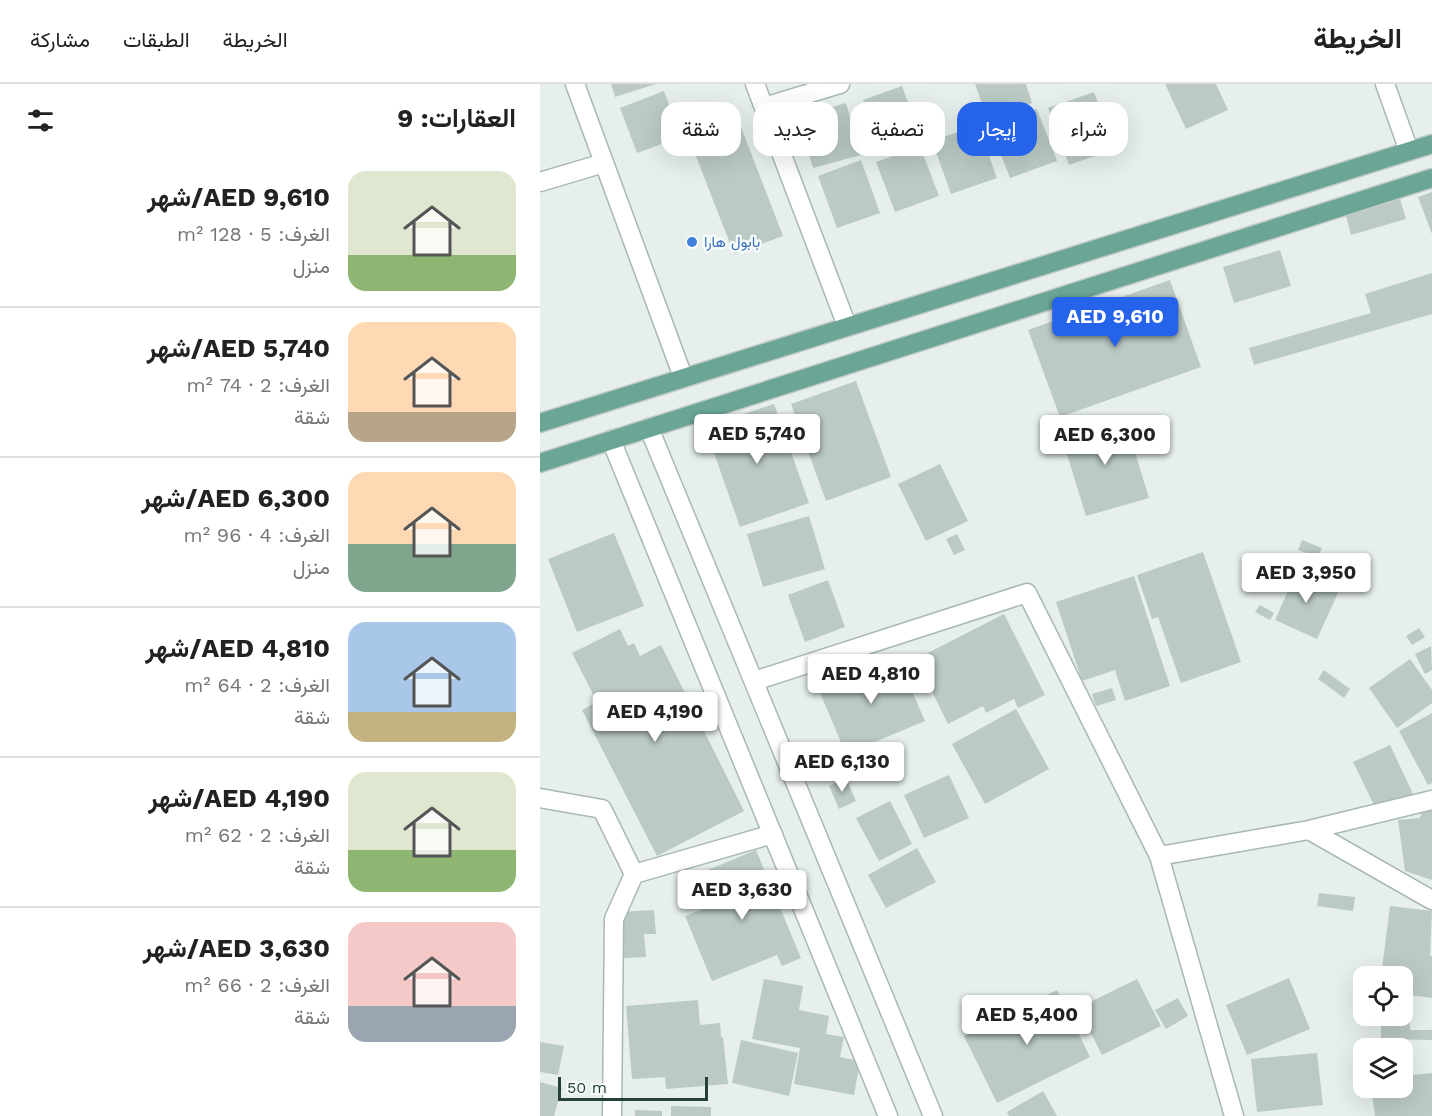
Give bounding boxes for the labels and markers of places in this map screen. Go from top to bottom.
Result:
place label: بابول هارا [704,233,760,251]
marker: بابول هارا [685,235,699,249]
pin: AED 9,610 [1046,297,1184,348]
pin: AED 5,740 [688,414,826,465]
pin: AED 6,300 [1036,415,1174,466]
pin: AED 3,950 [1237,553,1375,604]
pin: AED 4,810 [802,654,940,705]
pin: AED 4,190 [586,692,724,743]
pin: AED 6,130 [773,742,911,793]
pin: AED 3,630 [673,870,811,921]
pin: AED 5,400 [958,995,1096,1046]

